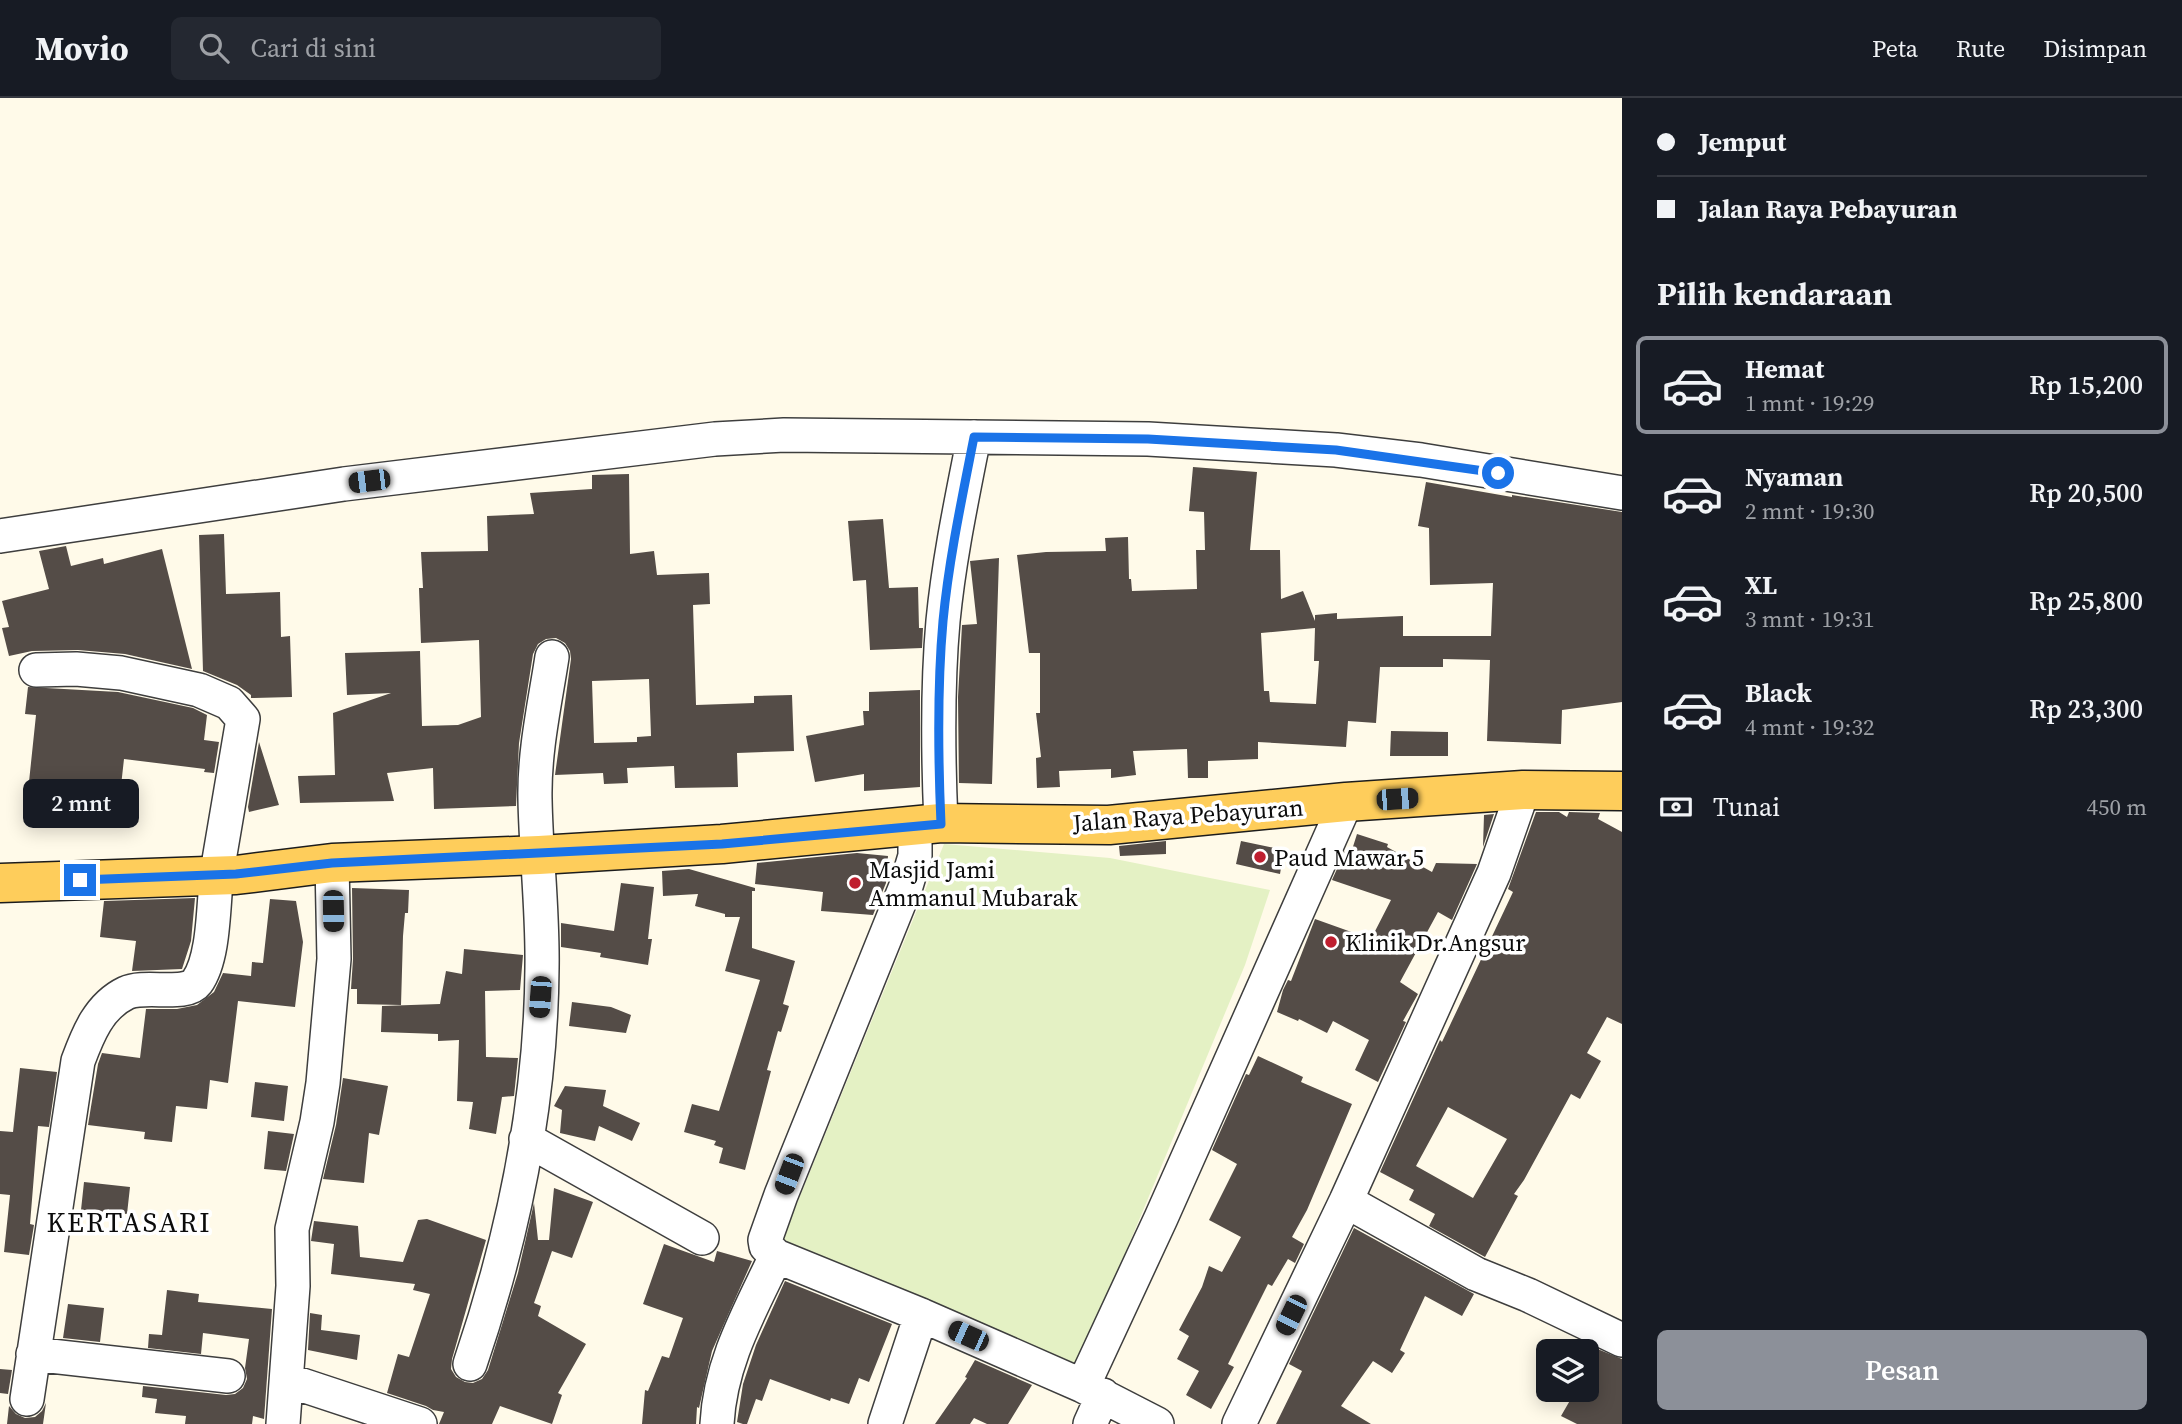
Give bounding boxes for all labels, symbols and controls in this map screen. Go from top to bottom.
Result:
search box [171,17,661,80]
text: Movio [35,26,129,71]
icon: search [195,29,233,67]
text: Cari di sini [251,30,376,66]
text: Peta [1872,32,1918,65]
text: Rute [1956,32,2005,65]
text: Disimpan [2043,32,2147,65]
text: Jemput [1699,124,1786,160]
text: Jalan Raya Pebayuran [1699,191,1957,227]
text: Pilih kendaraan [1657,272,1892,316]
text: Hemat [1745,351,1824,387]
icon: car [1661,354,1724,417]
text: Rp 15,200 [2029,367,2143,403]
text: 1 mnt · 19:29 [1745,387,1874,419]
route start [1482,457,1514,489]
text: Nyaman [1745,459,1843,495]
icon: car [1661,462,1724,525]
car [347,468,392,494]
text: Rp 20,500 [2029,475,2143,511]
text: 2 mnt · 19:30 [1745,495,1874,527]
text: XL [1745,567,1777,603]
icon: car [1661,570,1724,633]
text: Rp 25,800 [2029,583,2143,619]
text: 3 mnt · 19:31 [1745,603,1874,635]
text: Black [1745,675,1812,711]
icon: car [1661,678,1724,741]
text: Rp 23,300 [2029,691,2143,727]
text: 4 mnt · 19:32 [1745,711,1874,743]
callout: 2 mnt [22,778,138,828]
text: 2 mnt [51,787,111,819]
car [1376,787,1419,811]
icon: cash [1657,788,1695,826]
text: Tunai [1713,789,1780,825]
street label: Jalan Raya Pebayuran [1070,790,1305,840]
text: 450 m [2086,791,2147,823]
place label: Paud Mawar 5 [1274,841,1424,874]
marker: Paud Mawar 5 [1252,849,1268,865]
place label: Masjid Jami Ammanul Mubarak [869,853,1079,914]
route end [64,864,96,896]
marker: Masjid Jami Ammanul Mubarak [847,875,863,891]
car [323,890,344,932]
place label: Klinik Dr.Angsur [1345,926,1525,959]
marker: Klinik Dr.Angsur [1323,934,1339,950]
car [529,975,552,1019]
car [772,1151,807,1197]
district label: KERTASARI [46,1203,212,1241]
car [1273,1292,1310,1338]
car [945,1318,992,1354]
button: Pesan [1657,1330,2147,1410]
map controls [1536,1339,1599,1402]
button: layers [1536,1339,1599,1402]

